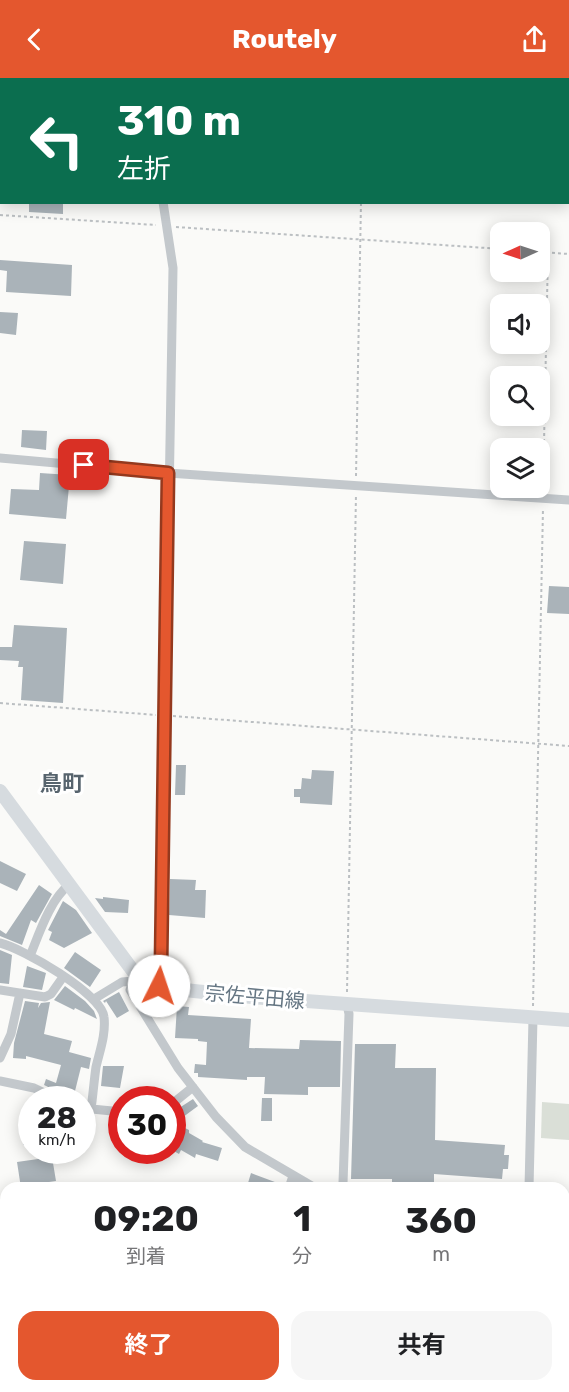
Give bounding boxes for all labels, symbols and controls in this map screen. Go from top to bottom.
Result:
icon: back [18,23,51,56]
text: Routely [232,23,337,55]
icon: share [518,23,551,56]
text: 310 m [117,96,241,146]
icon: left [18,102,96,180]
text: 左折 [117,153,171,185]
north arrow [490,222,550,282]
map controls [490,222,550,498]
button: sound [490,294,550,354]
button: search [490,366,550,426]
button: layers [490,438,550,498]
pin [58,439,109,490]
icon: arrive [67,448,100,481]
district label: 鳥町 [40,770,84,797]
position arrow [127,954,191,1018]
street label: 宗佐平田線 [204,981,306,1013]
speed limit sign: 30 [108,1086,186,1164]
text: 28 [37,1100,77,1136]
text: km/h [38,1131,76,1149]
text: 09:20 [93,1197,199,1240]
text: 1 [293,1197,311,1240]
text: 360 [405,1199,477,1242]
text: m [432,1242,450,1266]
text: 到着 [126,1244,166,1268]
text: 分 [292,1244,312,1268]
button: 終了 [18,1311,279,1380]
button: 共有 [291,1311,552,1380]

